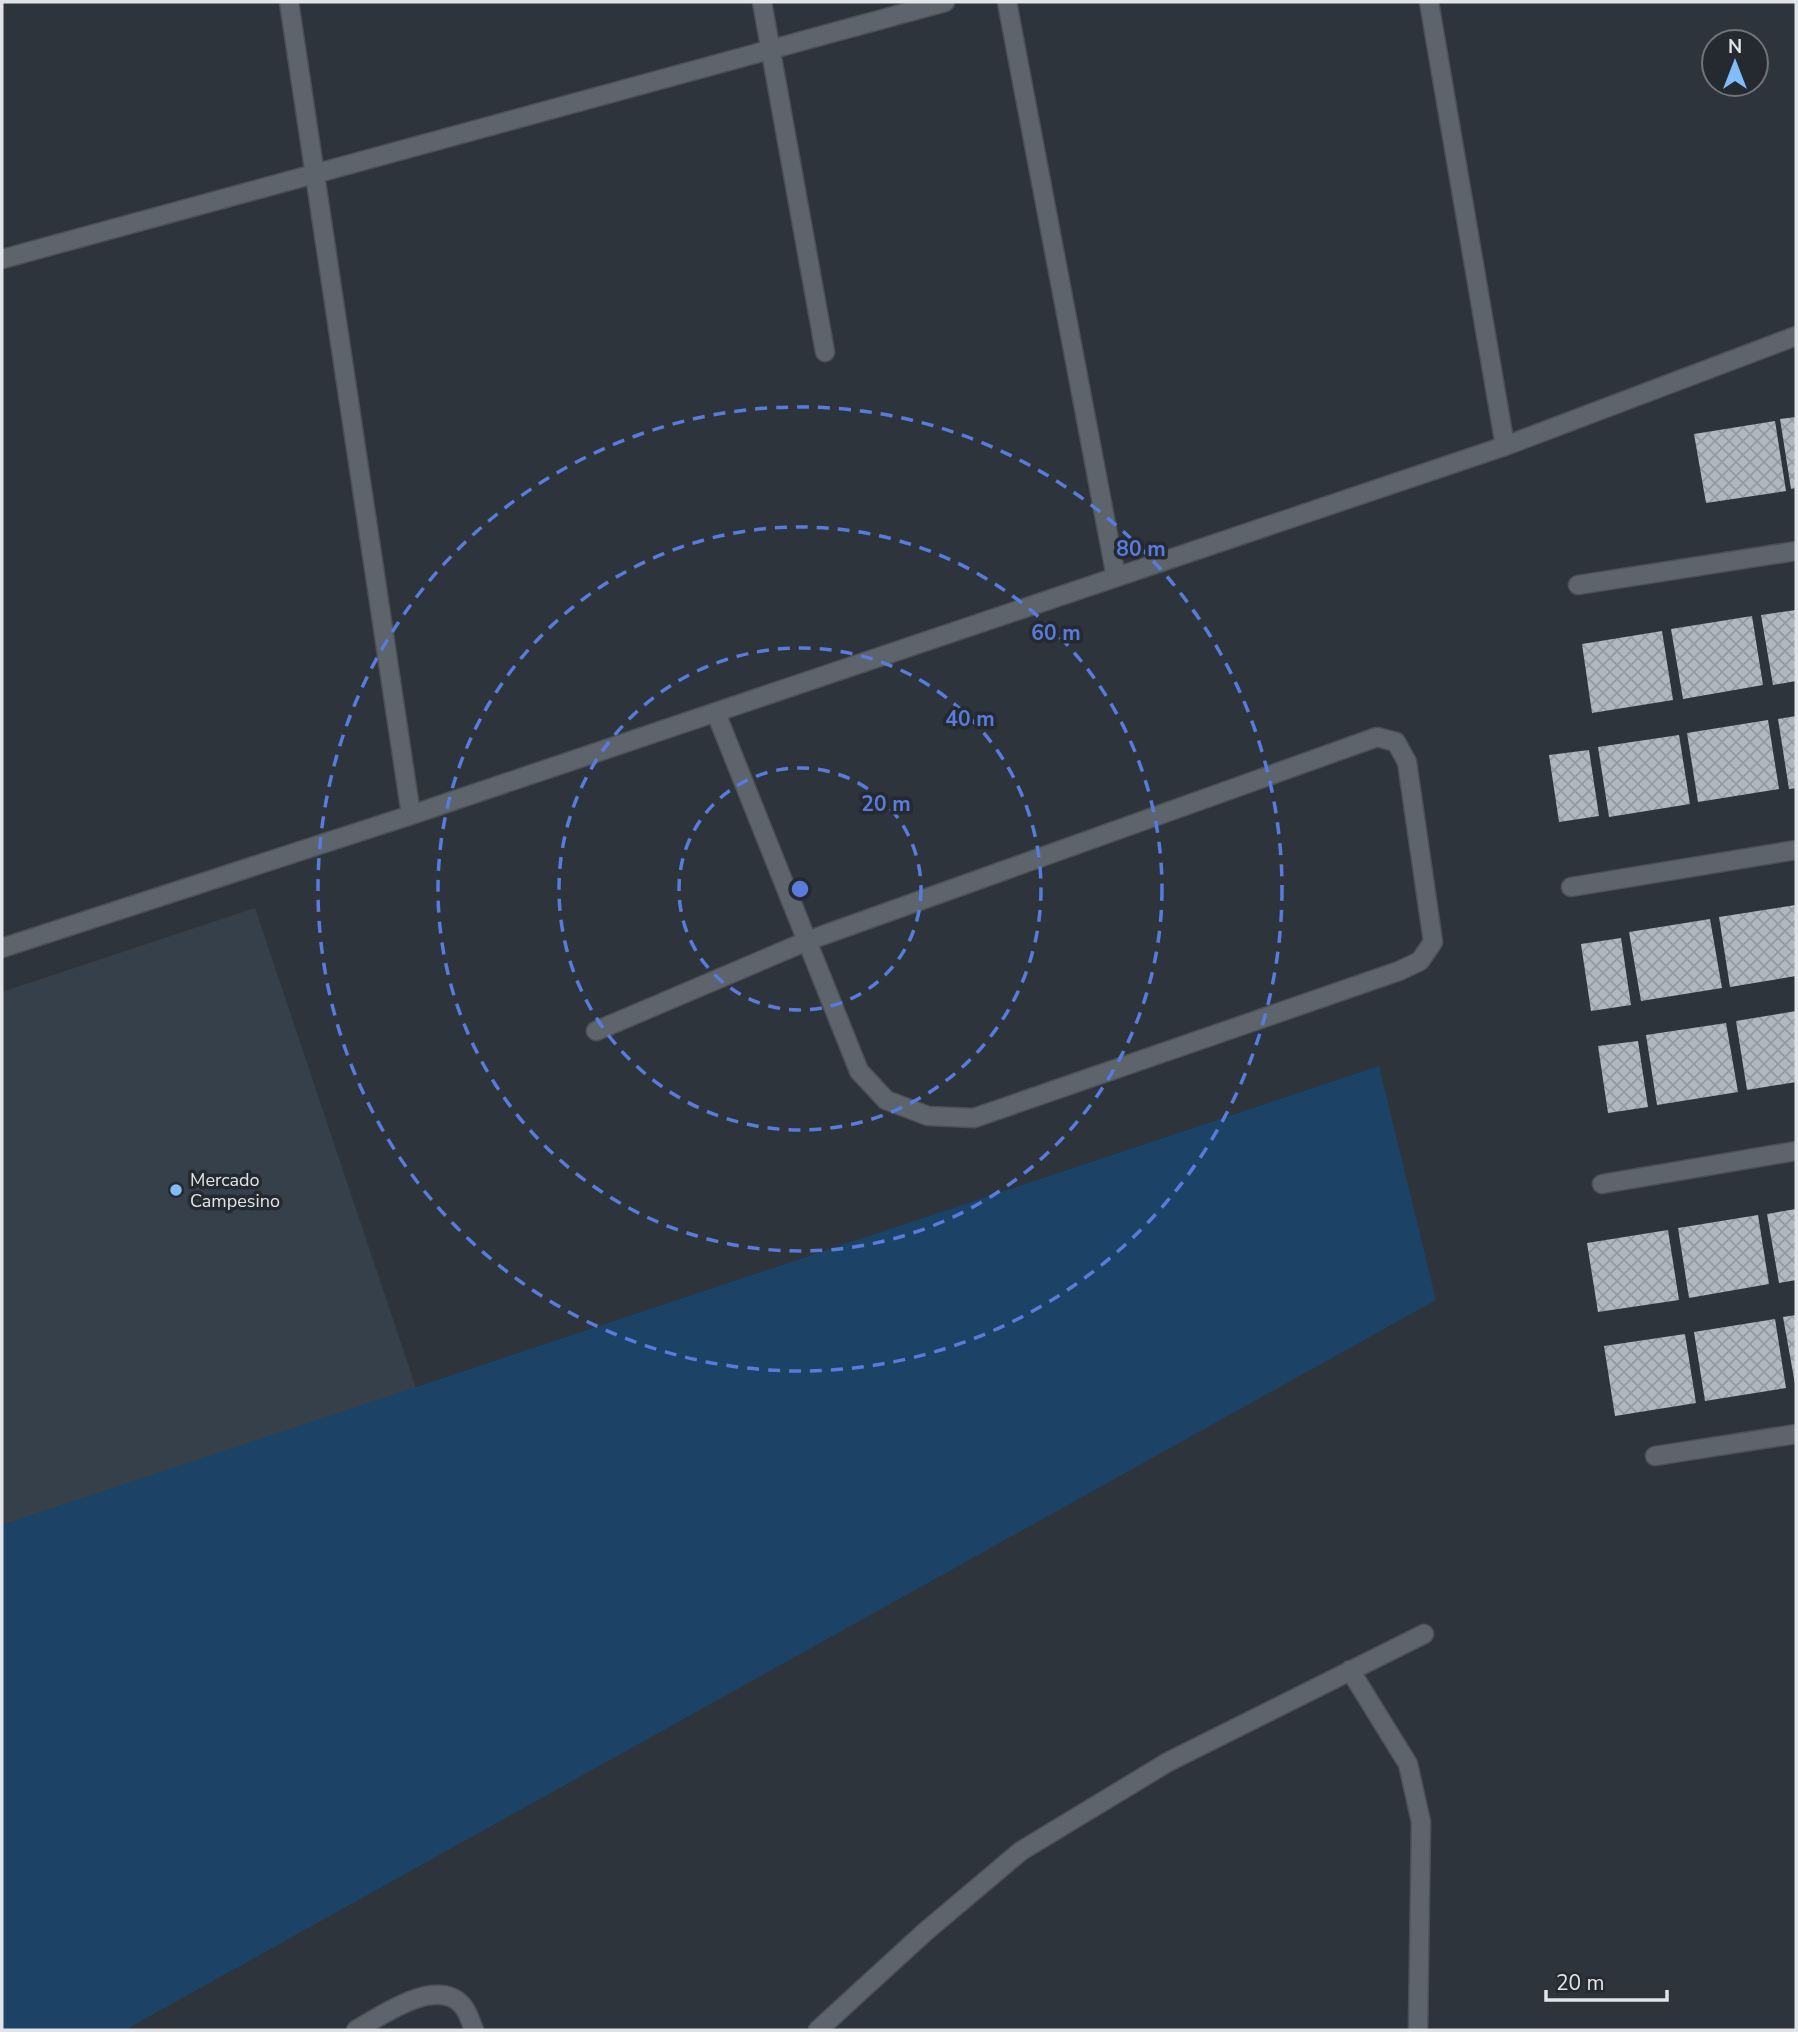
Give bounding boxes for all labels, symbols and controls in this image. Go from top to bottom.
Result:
north arrow [1700,28,1770,98]
text: N [1728,34,1742,60]
text: 80 m [1116,535,1166,563]
text: 60 m [1031,619,1081,647]
text: 40 m [945,705,995,733]
text: 20 m [861,790,911,818]
centre of rings [788,877,812,901]
place label: Mercado Campesino [190,1168,280,1213]
marker: Mercado Campesino [168,1182,184,1198]
scale bar [1546,1958,1667,2002]
text: 20 m [1556,1969,1605,1997]

